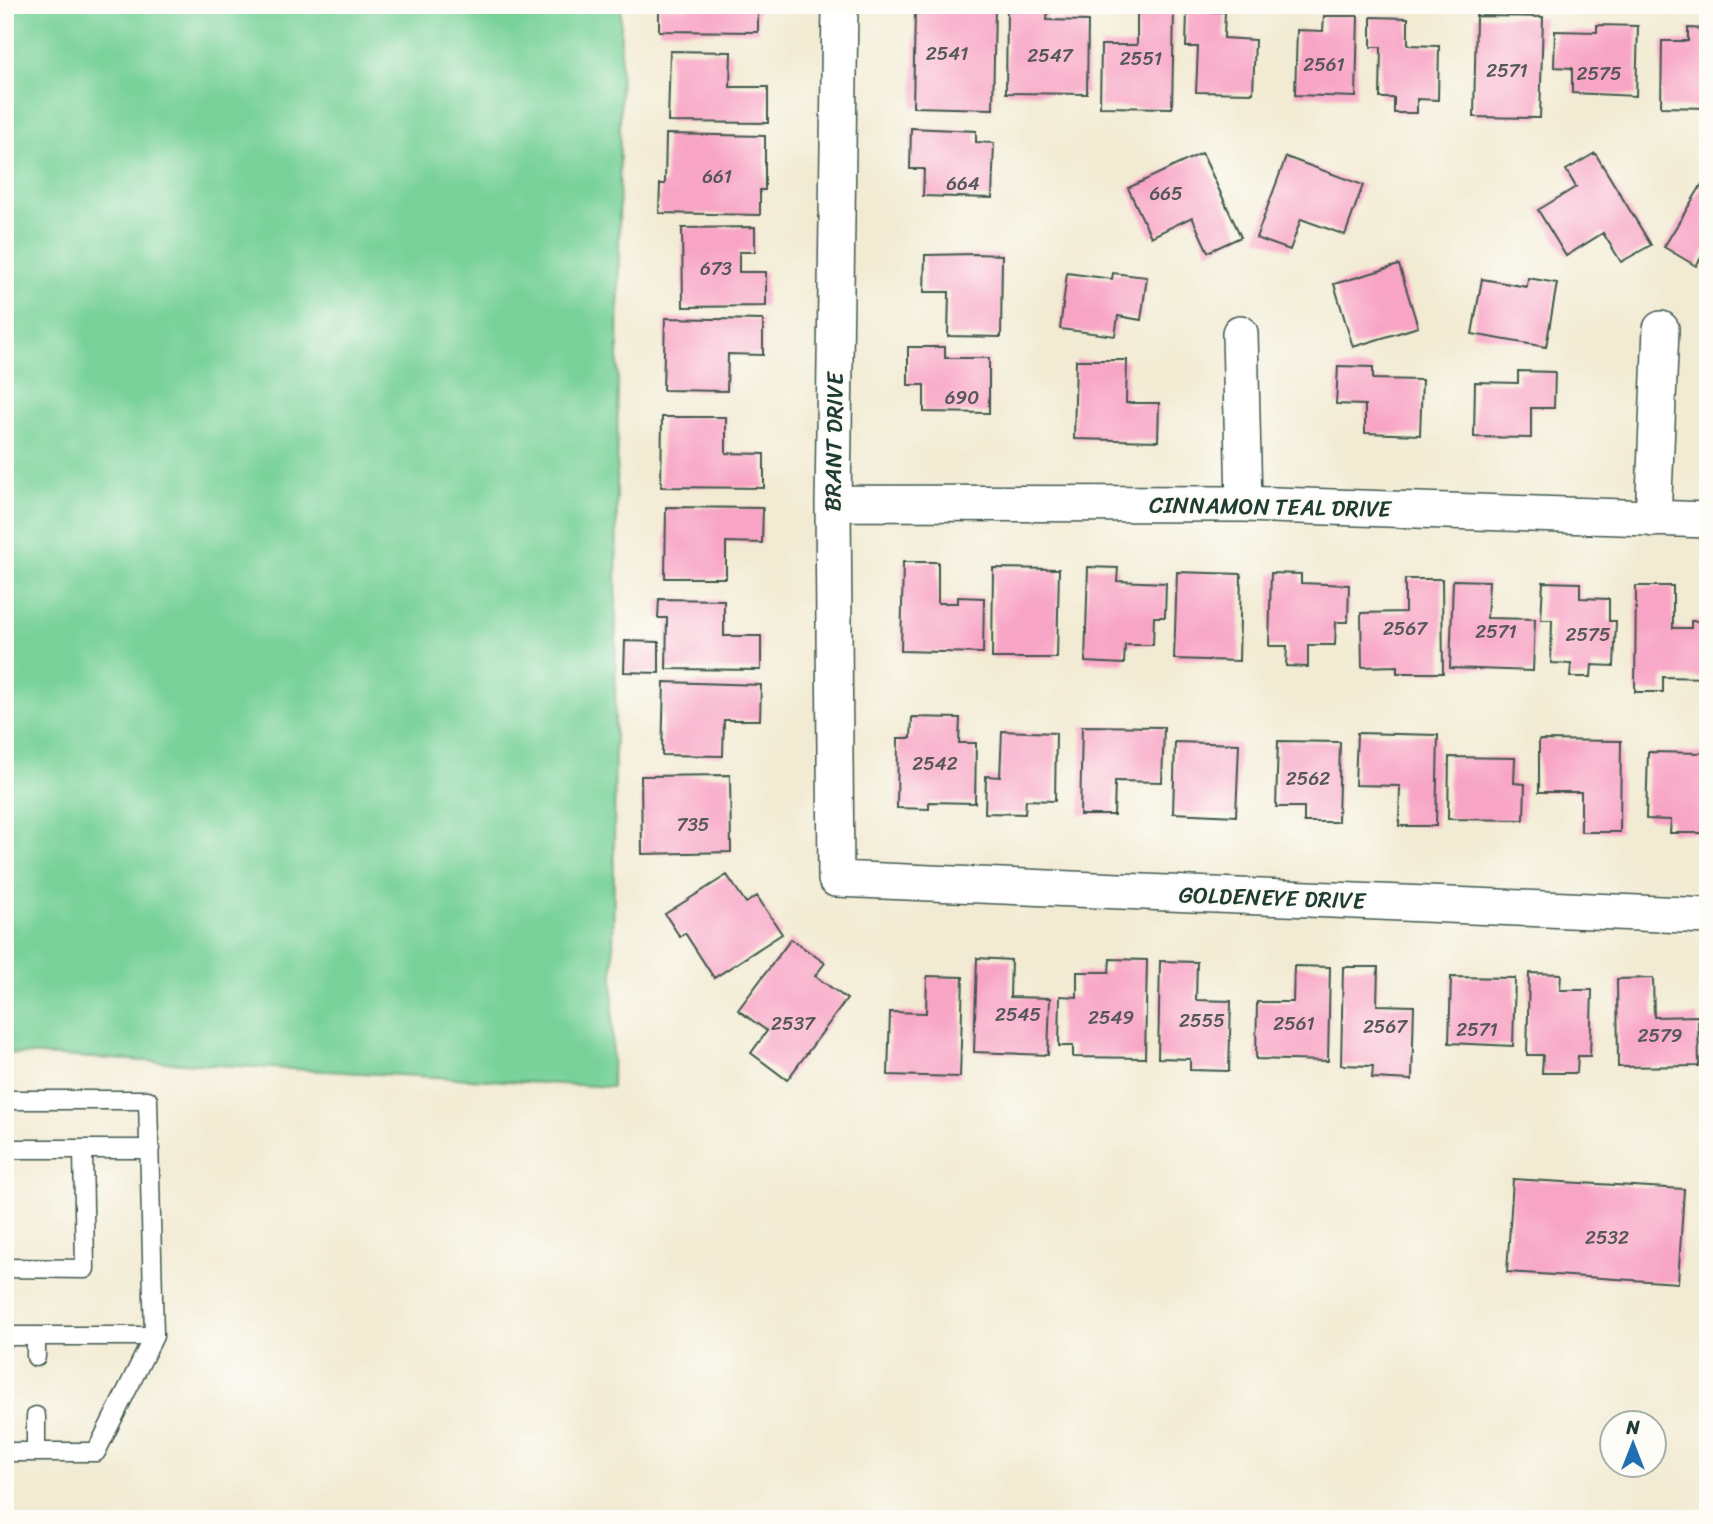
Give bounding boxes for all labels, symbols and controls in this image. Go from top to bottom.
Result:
house number: 2541 [926,37,968,70]
house number: 2547 [1027,39,1074,72]
house number: 2551 [1120,42,1162,75]
house number: 2561 [1303,48,1345,81]
house number: 2571 [1486,54,1528,87]
house number: 2575 [1576,57,1622,90]
house number: 661 [702,160,732,193]
house number: 664 [946,167,980,200]
house number: 665 [1149,177,1183,210]
house number: 673 [700,252,733,285]
street label: BRANT DRIVE [812,371,856,512]
house number: 690 [945,381,979,414]
street label: CINNAMON TEAL DRIVE [1149,484,1392,530]
house number: 2567 [1383,612,1428,645]
house number: 2571 [1475,615,1517,648]
house number: 2575 [1565,618,1611,651]
house number: 2542 [912,747,958,780]
house number: 2562 [1286,762,1330,795]
house number: 735 [677,808,710,841]
street label: GOLDENEYE DRIVE [1178,874,1367,922]
house number: 2545 [995,998,1041,1031]
house number: 2549 [1088,1001,1134,1034]
house number: 2555 [1179,1004,1225,1037]
house number: 2537 [771,1007,816,1040]
house number: 2561 [1273,1007,1315,1040]
house number: 2567 [1363,1010,1408,1043]
house number: 2571 [1456,1013,1498,1046]
house number: 2579 [1637,1019,1683,1052]
house number: 2532 [1585,1221,1629,1254]
north arrow [1598,1408,1668,1478]
text: N [1625,1411,1640,1444]

